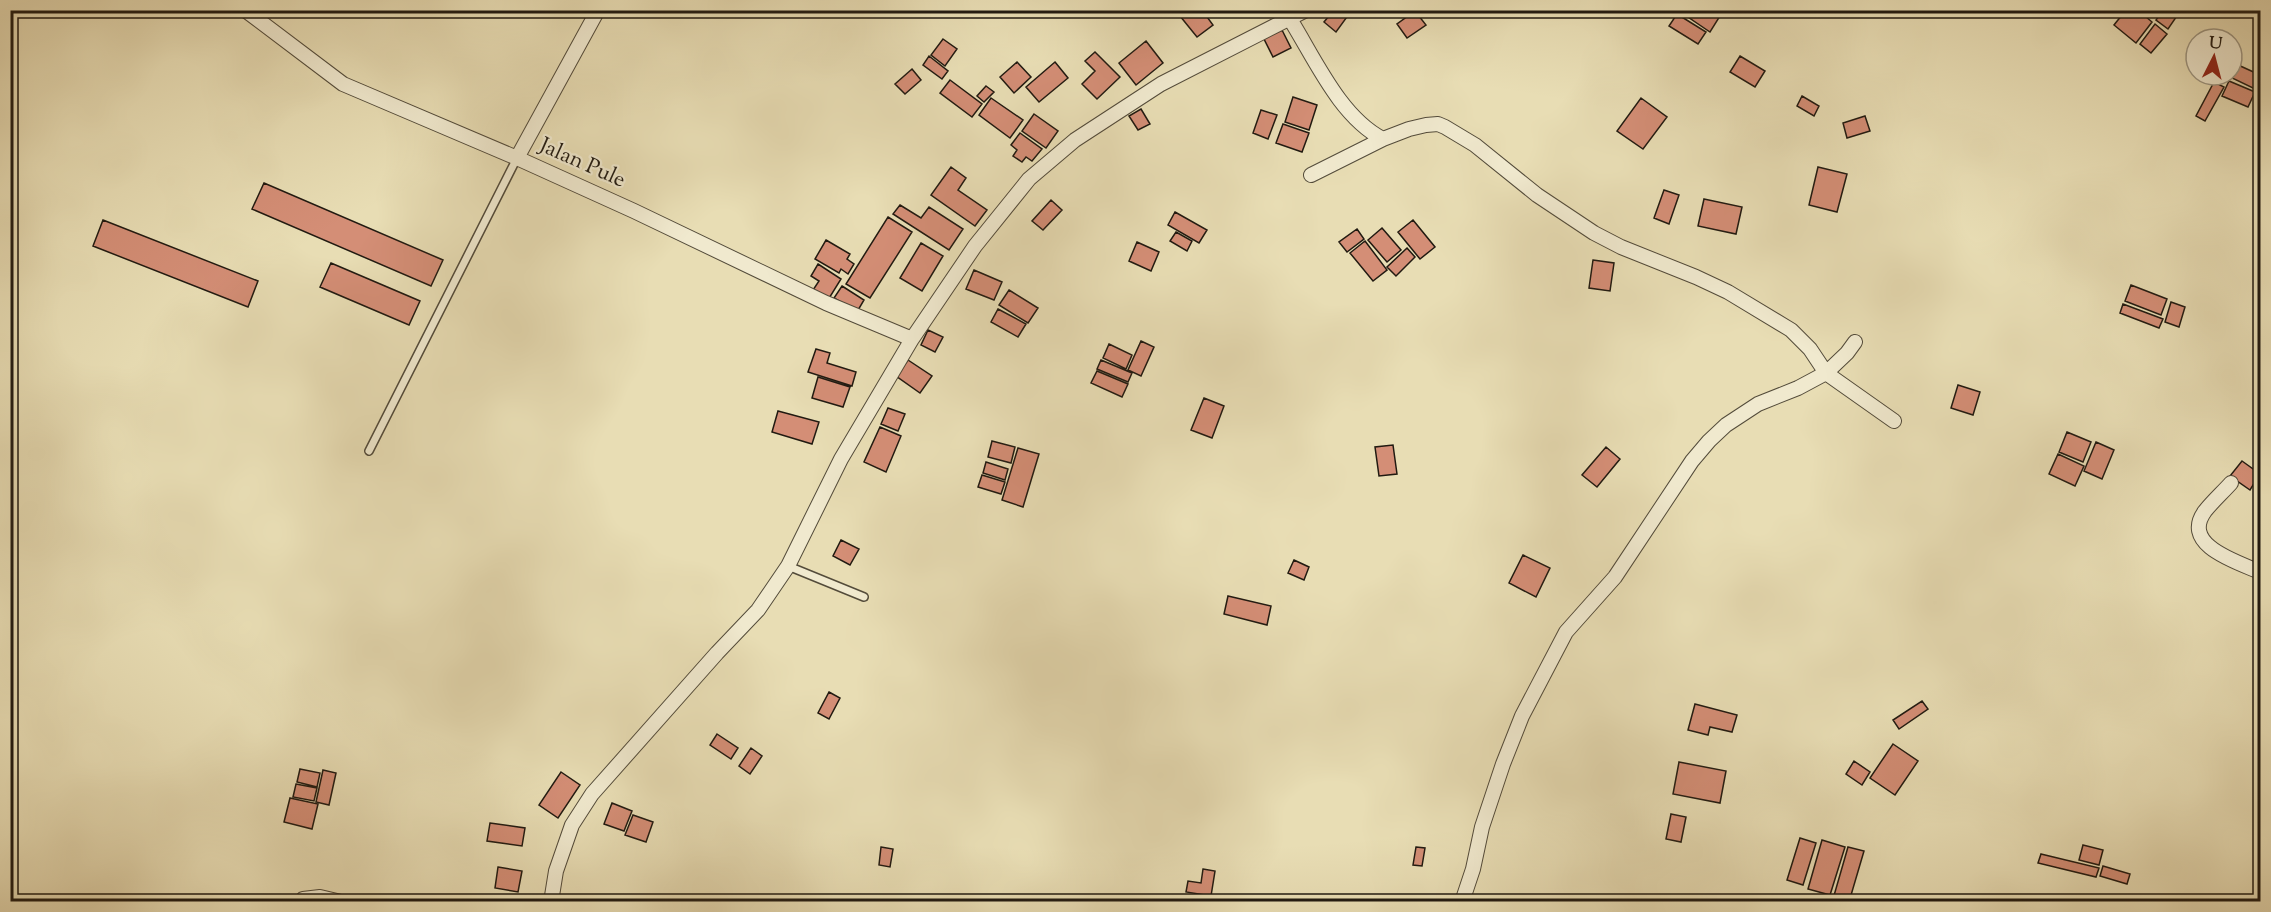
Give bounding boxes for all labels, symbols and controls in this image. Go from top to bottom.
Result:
north arrow [2184,27,2244,87]
text: U [2208,32,2224,57]
street label: Jalan Pule [533,130,630,197]

